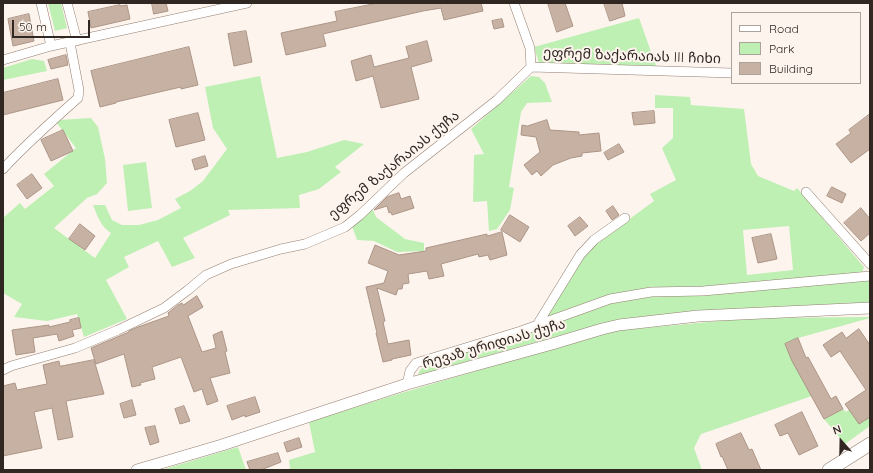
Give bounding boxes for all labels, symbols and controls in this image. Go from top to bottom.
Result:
scale bar [14,12,92,38]
legend [731,12,861,84]
text: 50 m [19,19,47,34]
text: Road [769,21,799,36]
text: Park [769,41,794,56]
street label: ეფრემ ზაქარაიას III ჩიხი [543,44,721,68]
text: Building [769,61,813,76]
street label: ეფრემ ზაქარაიას ქუჩა [325,107,463,223]
street label: რევაზ ურიდიას ქუჩა [421,316,567,372]
north arrow [821,421,861,461]
text: N [831,422,843,438]

